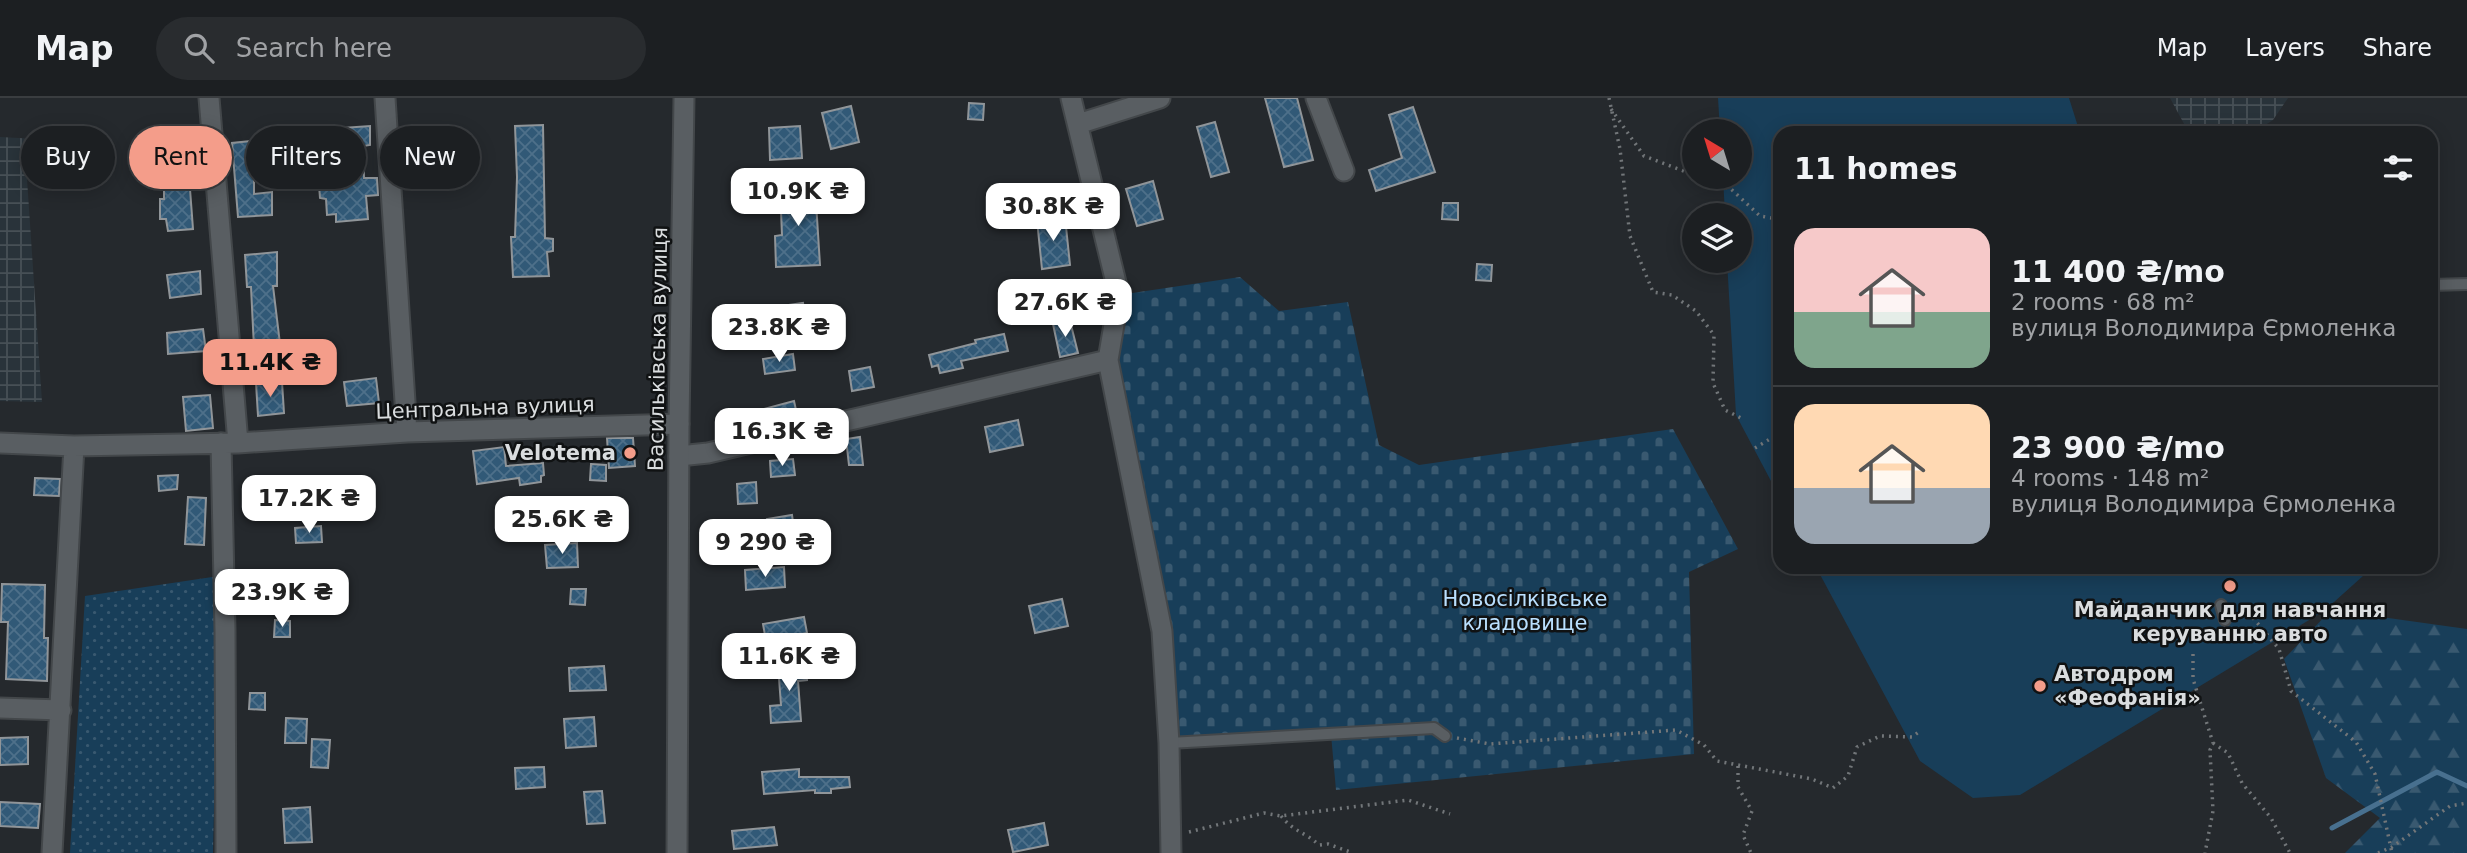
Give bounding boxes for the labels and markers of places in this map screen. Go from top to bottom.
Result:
pin: 10.9K ₴ [733,169,863,228]
pin: 30.8K ₴ [988,184,1118,243]
pin: 27.6K ₴ [1000,280,1130,339]
pin: 23.8K ₴ [714,304,844,364]
pin: 11.4K ₴ [205,340,335,399]
pin: 16.3K ₴ [717,408,847,468]
place label: Velotema [505,441,616,465]
marker: Velotema [622,445,638,461]
pin: 17.2K ₴ [244,476,374,535]
pin: 25.6K ₴ [497,496,627,556]
pin: 9 290 ₴ [700,519,830,579]
pin: 23.9K ₴ [217,570,347,629]
marker: Майданчик для навчання керуванню авто [2222,578,2238,594]
place label: Майданчик для навчання керуванню авто [2074,598,2386,646]
pin: 11.6K ₴ [724,634,854,693]
place label: Автодром «Феофанія» [2054,662,2201,710]
marker: Автодром «Феофанія» [2032,678,2048,694]

